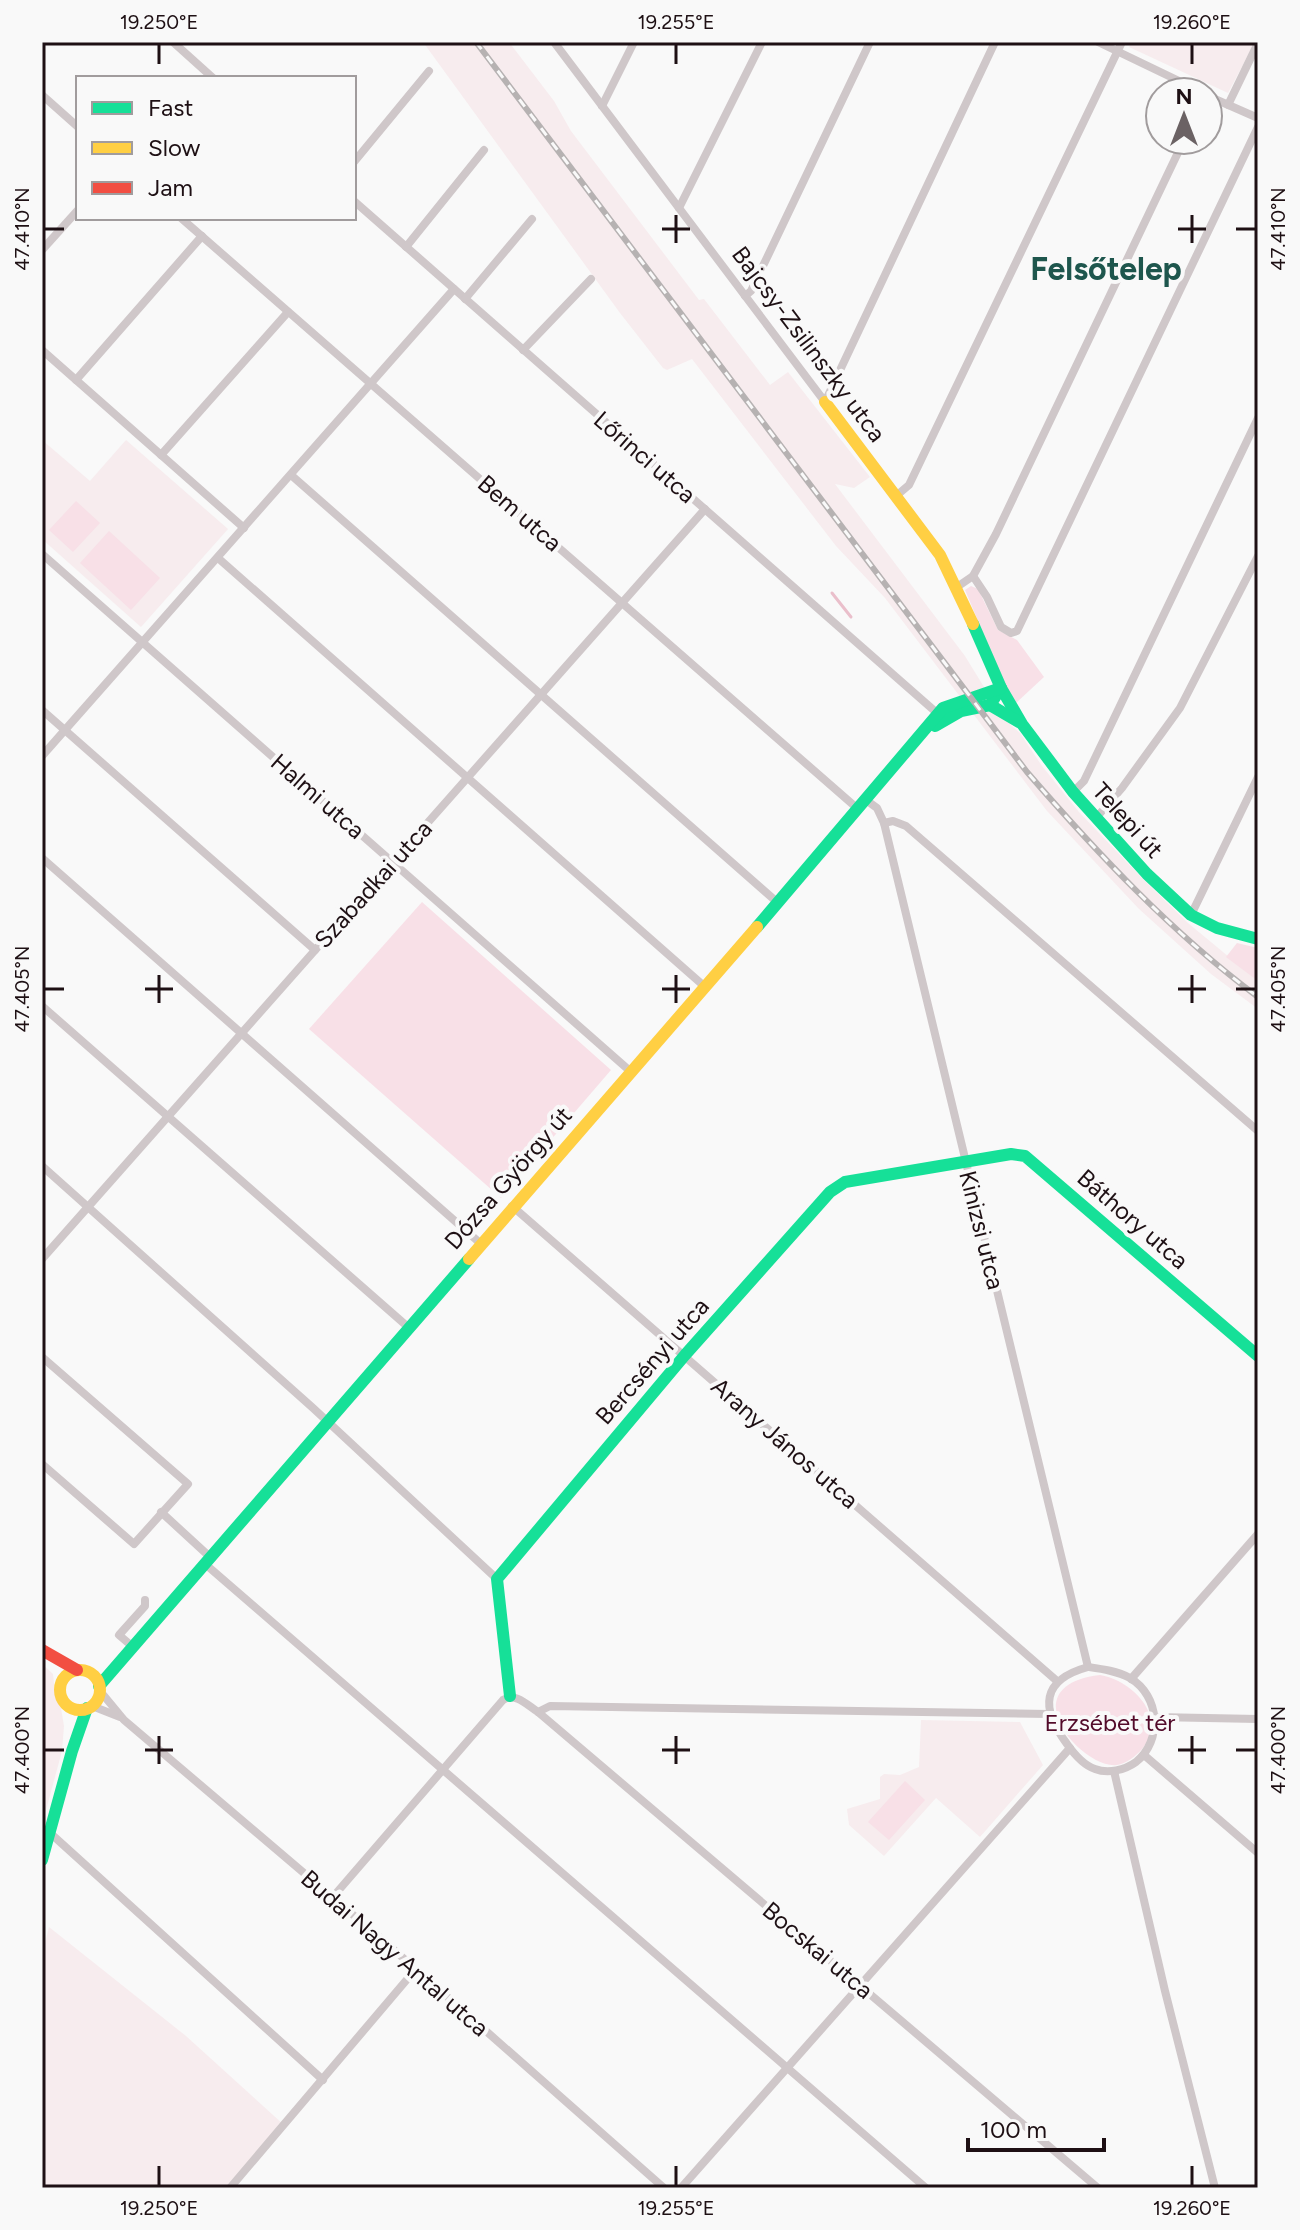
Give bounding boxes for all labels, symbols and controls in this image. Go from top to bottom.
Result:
text: 19.250°E [120,10,198,34]
text: 19.255°E [637,10,715,34]
text: 19.260°E [1153,10,1231,34]
legend [76,76,356,220]
north arrow [1144,76,1224,156]
text: N [1175,83,1193,110]
text: Fast [148,93,193,122]
text: Slow [148,133,201,162]
text: Jam [148,173,193,202]
text: 47.410°N [10,187,34,271]
text: 47.410°N [1266,187,1290,271]
street label: Bajcsy-Zsilinszky utca [726,241,892,447]
district label: Felsőtelep [1030,250,1182,288]
street label: Lőrinci utca [588,405,702,509]
street label: Bem utca [472,469,568,557]
street label: Halmi utca [265,747,371,845]
street label: Telepi út [1087,776,1169,864]
street label: Szabadkai utca [308,814,438,954]
text: 47.405°N [10,946,34,1032]
text: 47.405°N [1266,946,1290,1032]
street label: Dózsa György út [438,1101,578,1255]
street label: Báthory utca [1072,1163,1194,1275]
street label: Kinizsi utca [953,1168,1011,1292]
street label: Bercsényi utca [589,1292,715,1430]
street label: Arany János utca [706,1371,864,1515]
text: 47.400°N [10,1706,34,1794]
text: 47.400°N [1266,1706,1290,1794]
park label: Erzsébet tér [1045,1708,1175,1737]
street label: Budai Nagy Antal utca [295,1864,495,2042]
street label: Bocskai utca [757,1895,879,2005]
scale bar [968,2102,1104,2152]
text: 100 m [980,2115,1047,2144]
text: 19.250°E [120,2196,198,2220]
text: 19.255°E [637,2196,715,2220]
text: 19.260°E [1153,2196,1231,2220]

